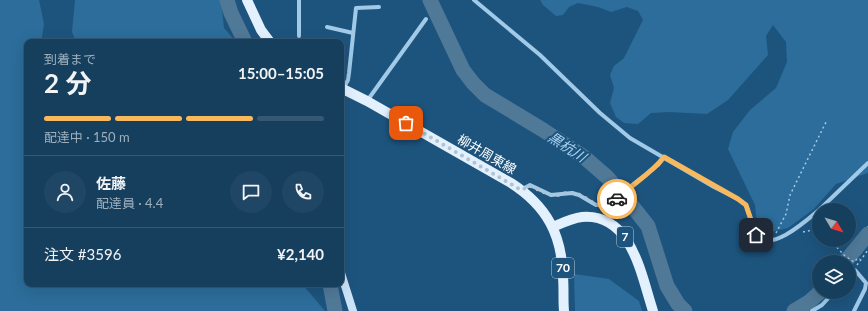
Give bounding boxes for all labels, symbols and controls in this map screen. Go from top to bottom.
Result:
text: 到着まで [44,51,96,67]
text: 15:00–15:05 [238,64,324,82]
text: 2 分 [44,67,91,99]
pin [389,106,423,140]
icon: bag [395,112,417,134]
water label: 黒杭川 [545,128,591,166]
text: 配達中 · 150 m [44,129,130,145]
street label: 柳井周東線 [455,131,519,177]
button: person [44,171,86,213]
button: chat [230,171,272,213]
button: phone [282,171,324,213]
text: 佐藤 [96,174,126,192]
courier [597,179,637,219]
icon: car [606,188,628,210]
text: 配達員 · 4.4 [96,195,163,211]
north arrow [812,203,856,247]
map controls [812,203,856,299]
pin [739,218,773,252]
icon: home [745,224,767,246]
road number: 7 [617,227,633,247]
text: 注文 #3596 [44,245,121,263]
text: ¥2,140 [277,245,324,263]
button: layers [812,255,856,299]
road number: 70 [552,258,574,278]

